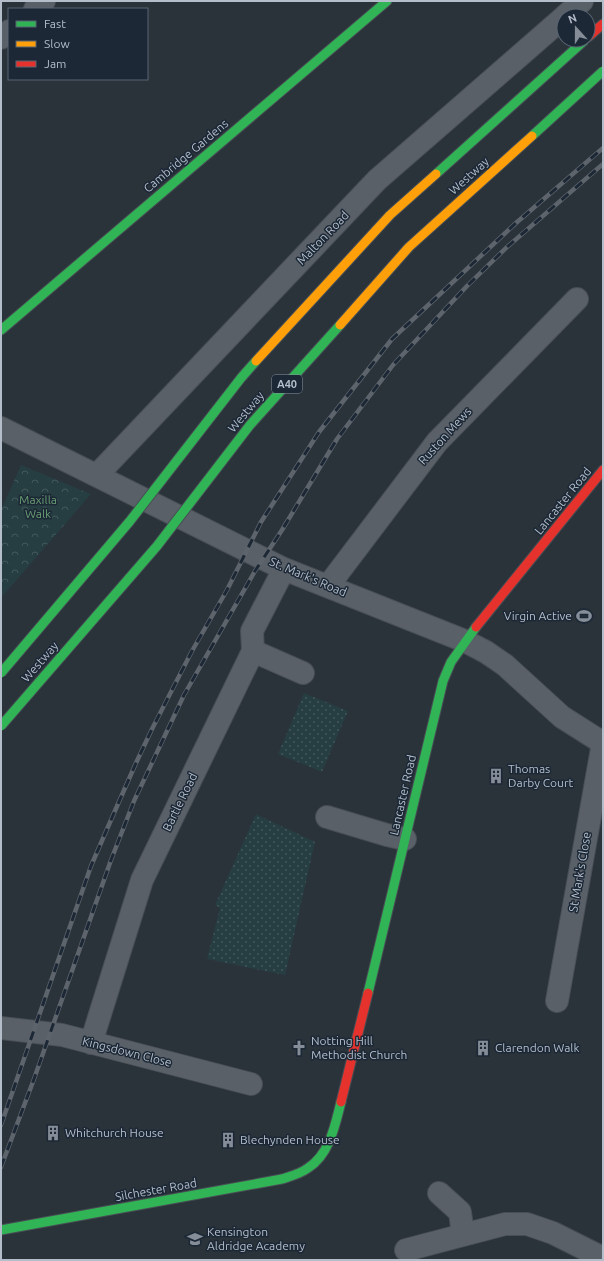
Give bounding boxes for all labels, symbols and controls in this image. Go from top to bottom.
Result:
legend [8,8,148,80]
north arrow [556,8,596,48]
text: N [566,12,578,26]
text: Fast [44,17,66,30]
text: Slow [44,37,70,50]
text: Jam [44,57,66,70]
street label: Cambridge Gardens [141,117,230,195]
street label: Westway [446,154,491,197]
street label: Malton Road [294,208,351,267]
road number: A40 [272,375,302,393]
street label: Westway [225,389,266,435]
street label: Ruston Mews [416,404,474,467]
street label: Lancaster Road [532,465,594,537]
park label: Maxilla Walk [19,493,57,520]
street label: St. Mark's Road [268,554,349,599]
sports icon: Virgin Active [575,607,593,625]
place label: Virgin Active [504,609,572,622]
street label: Westway [19,639,61,684]
street label: Lancaster Road [387,753,418,836]
place label: Thomas Darby Court [508,762,573,789]
building icon: Thomas Darby Court [487,767,505,785]
street label: Bartle Road [160,771,199,833]
street label: St Mark's Close [566,831,593,913]
street label: Kingsdown Close [81,1034,173,1069]
place label: Notting Hill Methodist Church [311,1034,407,1061]
church icon: Notting Hill Methodist Church [290,1039,308,1057]
building icon: Clarendon Walk [474,1039,492,1057]
place label: Clarendon Walk [495,1041,580,1054]
building icon: Whitchurch House [44,1124,62,1142]
place label: Whitchurch House [65,1126,164,1139]
building icon: Blechynden House [219,1131,237,1149]
place label: Blechynden House [240,1133,340,1146]
street label: Silchester Road [114,1176,198,1203]
place label: Kensington Aldridge Academy [207,1225,305,1252]
school or university icon: Kensington Aldridge Academy [186,1230,204,1248]

